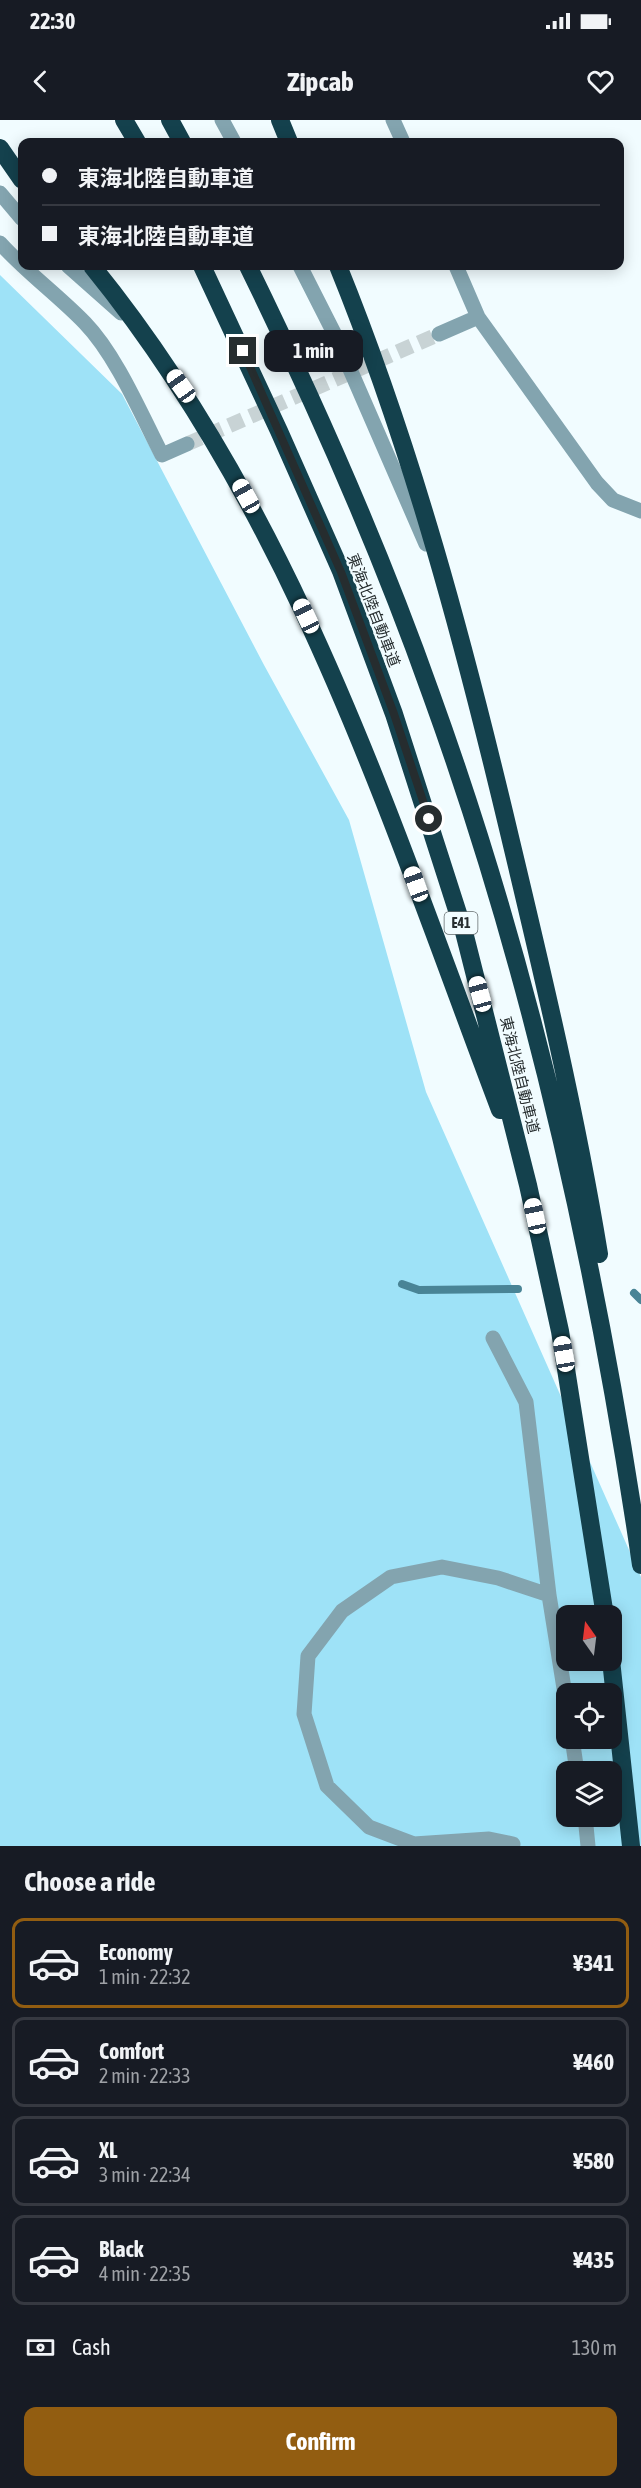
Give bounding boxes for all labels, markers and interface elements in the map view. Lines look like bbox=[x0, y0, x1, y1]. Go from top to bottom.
text: 22:30 bbox=[30, 8, 75, 34]
icon: back bbox=[24, 65, 57, 98]
icon: heart bbox=[584, 65, 617, 98]
text: Zipcab bbox=[287, 66, 354, 97]
text: 東海北陸自動車道 bbox=[78, 165, 254, 191]
text: 東海北陸自動車道 bbox=[78, 223, 254, 249]
callout: 1 min bbox=[264, 330, 363, 372]
route end bbox=[229, 337, 256, 364]
text: 1 min bbox=[293, 339, 334, 362]
car bbox=[163, 366, 199, 406]
car bbox=[229, 476, 263, 516]
street label: 東海北陸自動車道 bbox=[345, 551, 403, 669]
car bbox=[290, 596, 322, 636]
route start bbox=[415, 805, 442, 832]
car bbox=[401, 864, 431, 904]
road number: E41 bbox=[444, 912, 478, 934]
car bbox=[467, 974, 493, 1014]
street label: 東海北陸自動車道 bbox=[497, 1015, 543, 1135]
car bbox=[522, 1197, 548, 1235]
car bbox=[552, 1335, 576, 1373]
north arrow bbox=[556, 1605, 622, 1671]
map controls bbox=[556, 1605, 622, 1827]
button: locate bbox=[556, 1683, 622, 1749]
button: layers bbox=[556, 1761, 622, 1827]
text: Choose a ride bbox=[24, 1866, 156, 1897]
icon: car bbox=[27, 1936, 81, 1990]
text: Economy bbox=[99, 1939, 173, 1965]
text: ¥341 bbox=[573, 1950, 614, 1976]
text: 1 min · 22:32 bbox=[99, 1965, 191, 1988]
icon: car bbox=[27, 2035, 81, 2089]
text: Comfort bbox=[99, 2038, 164, 2064]
text: ¥460 bbox=[573, 2049, 614, 2075]
text: 2 min · 22:33 bbox=[99, 2064, 191, 2087]
icon: car bbox=[27, 2134, 81, 2188]
text: XL bbox=[99, 2137, 117, 2163]
text: ¥580 bbox=[573, 2148, 614, 2174]
text: 3 min · 22:34 bbox=[99, 2163, 191, 2186]
icon: car bbox=[27, 2233, 81, 2287]
text: Black bbox=[99, 2236, 143, 2262]
text: ¥435 bbox=[573, 2247, 614, 2273]
text: 4 min · 22:35 bbox=[99, 2262, 191, 2285]
icon: cash bbox=[24, 2331, 57, 2364]
text: Cash bbox=[72, 2334, 111, 2360]
text: 130 m bbox=[572, 2336, 617, 2359]
button: Confirm bbox=[24, 2407, 617, 2476]

